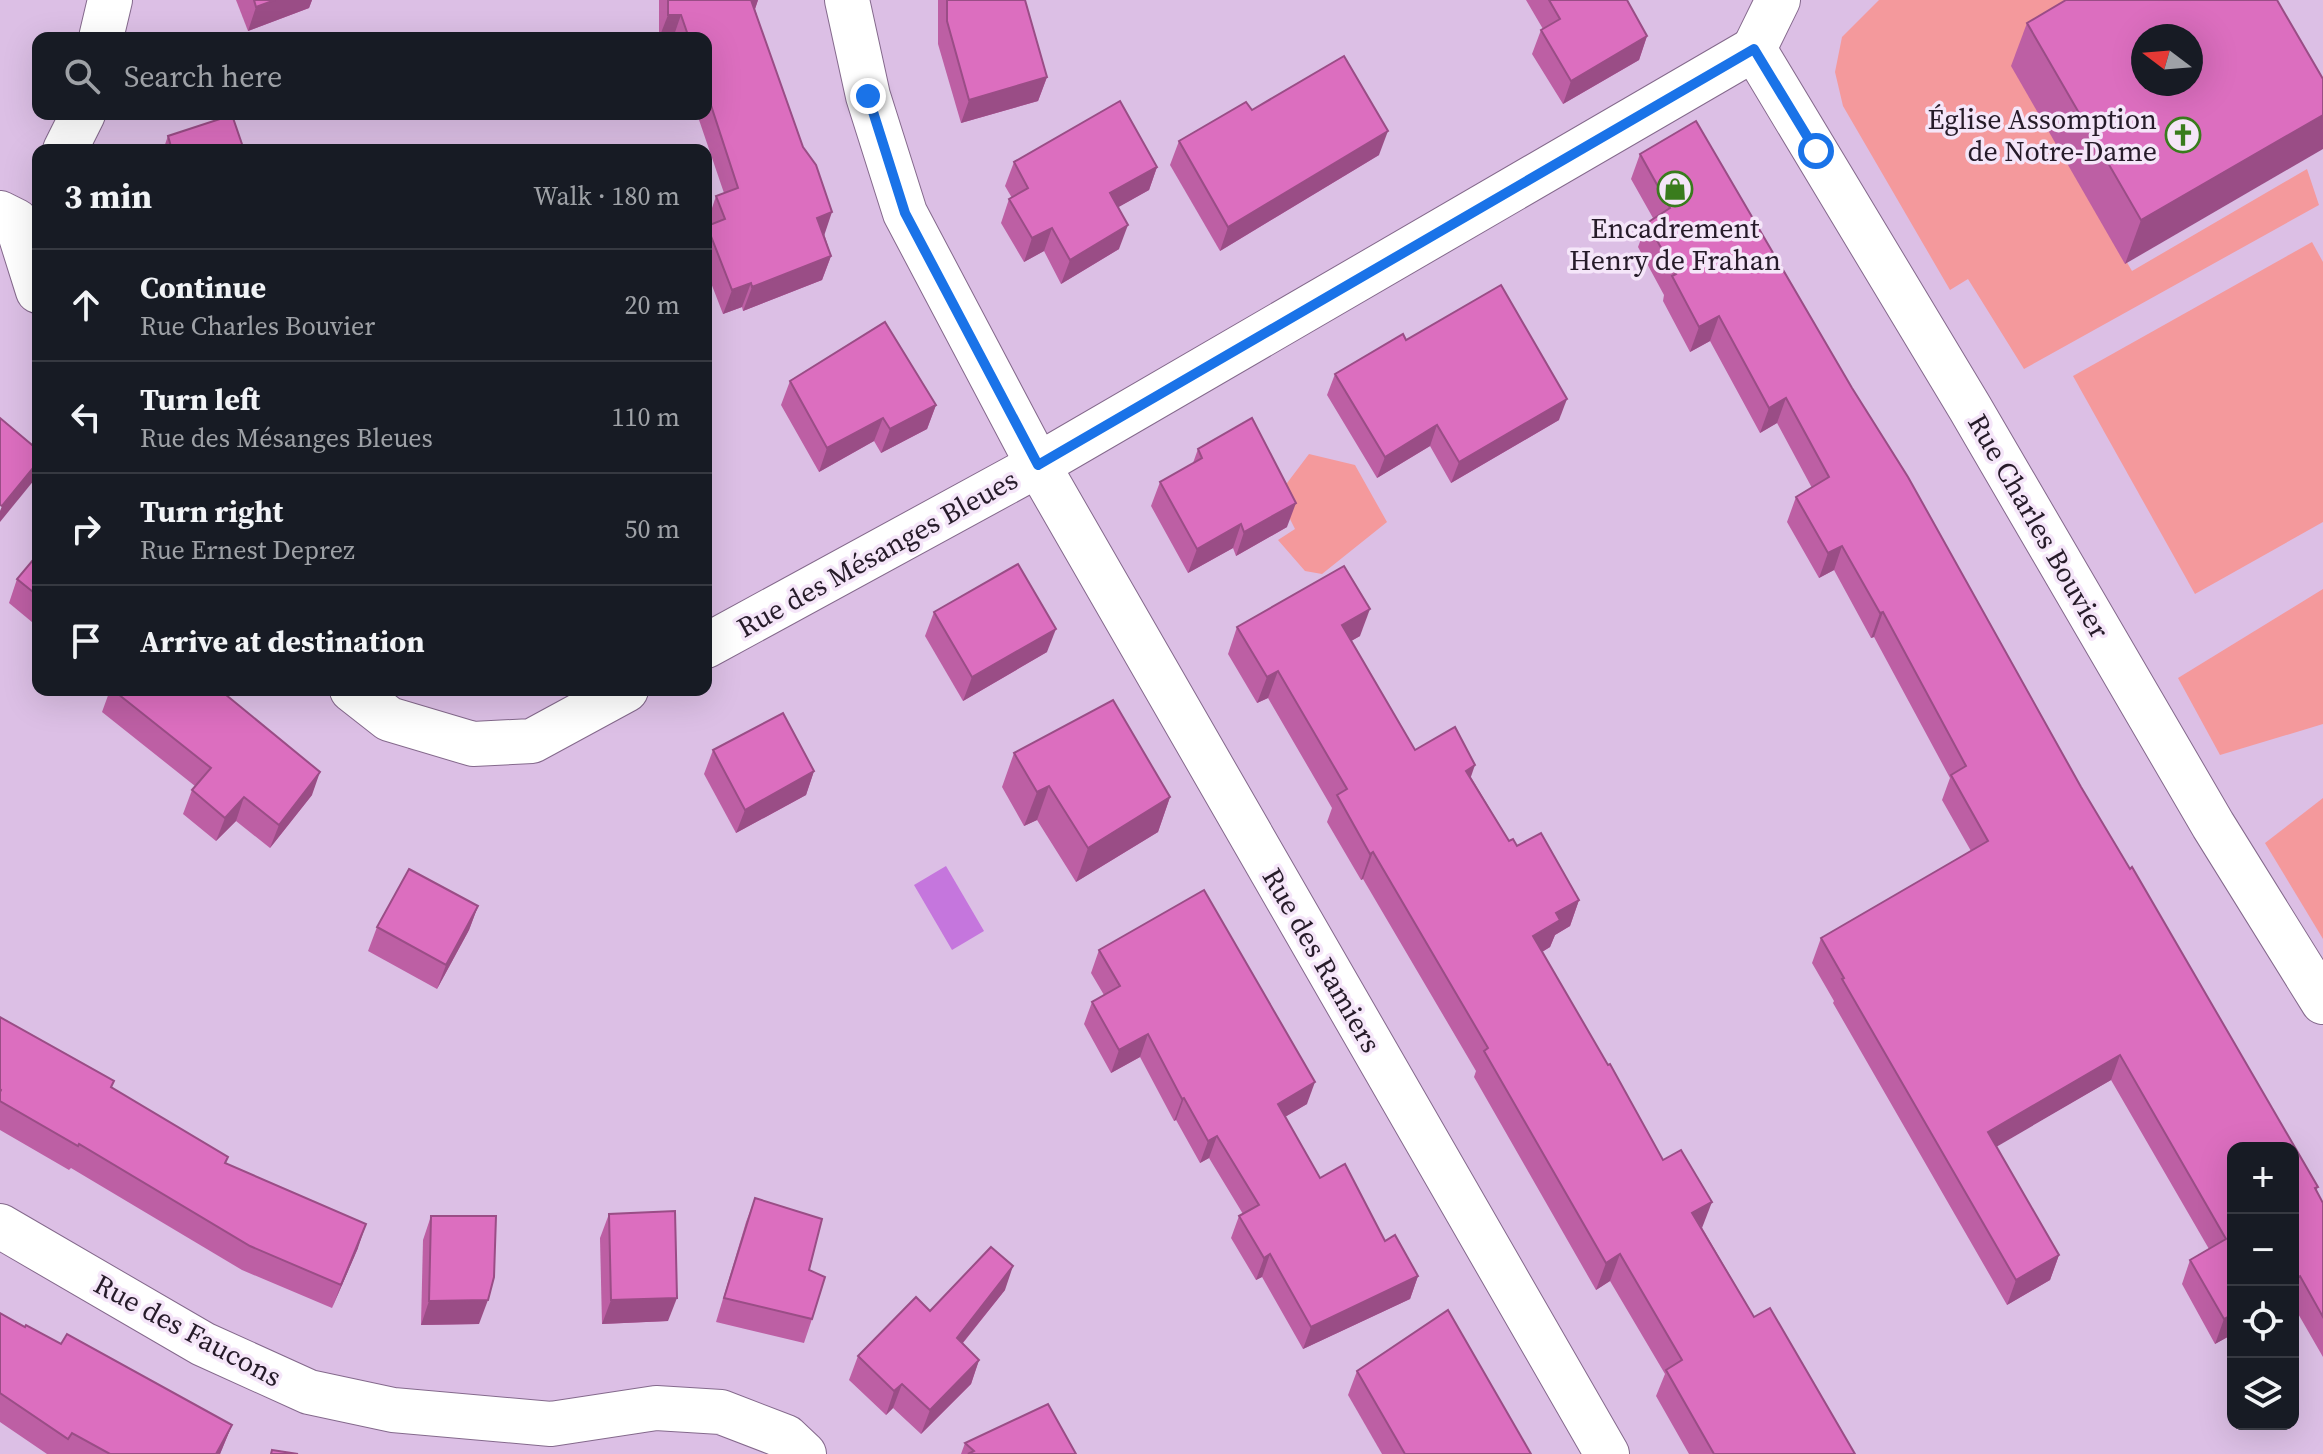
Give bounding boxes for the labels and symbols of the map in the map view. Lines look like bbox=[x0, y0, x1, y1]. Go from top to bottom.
north arrow bbox=[2131, 24, 2203, 96]
route end bbox=[850, 78, 886, 114]
place label: Église Assomption de Notre-Dame bbox=[1928, 100, 2157, 170]
church icon: Église Assomption de Notre-Dame bbox=[2164, 116, 2202, 154]
route start bbox=[1798, 133, 1834, 169]
shop icon: Encadrement Henry de Frahan bbox=[1656, 170, 1694, 208]
place label: Encadrement Henry de Frahan bbox=[1569, 209, 1781, 279]
street label: Rue Charles Bouvier bbox=[1959, 407, 2119, 645]
street label: Rue des Mésanges Bleues bbox=[730, 460, 1024, 646]
street label: Rue des Ramiers bbox=[1254, 861, 1390, 1059]
street label: Rue des Faucons bbox=[88, 1265, 288, 1395]

